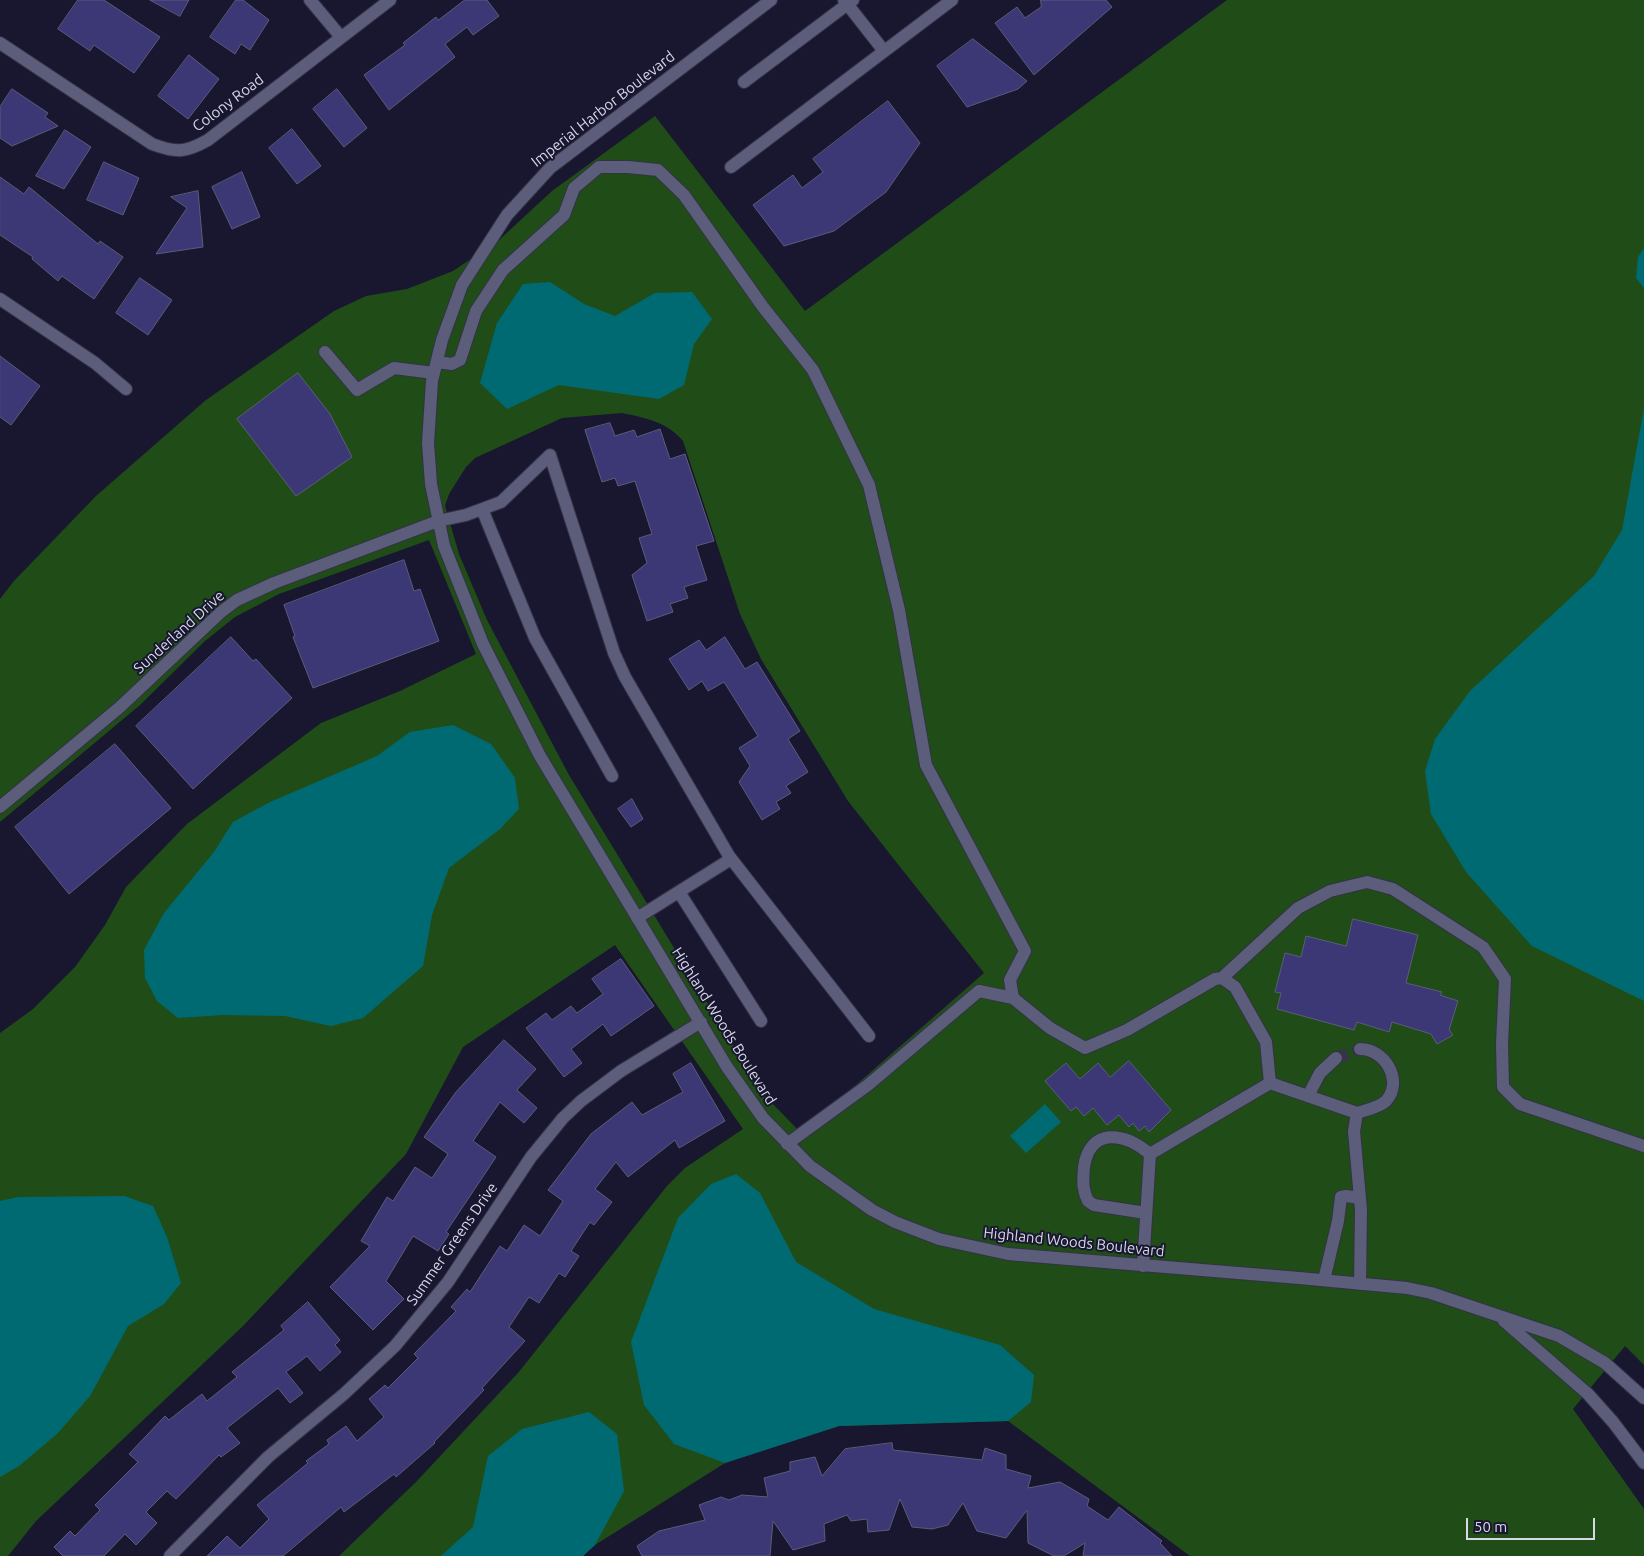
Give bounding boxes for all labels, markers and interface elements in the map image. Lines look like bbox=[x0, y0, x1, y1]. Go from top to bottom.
street label: Imperial Harbor Boulevard bbox=[528, 47, 678, 171]
street label: Colony Road bbox=[189, 70, 267, 136]
street label: Sunderland Drive bbox=[130, 587, 228, 677]
street label: Highland Woods Boulevard bbox=[668, 944, 780, 1108]
street label: Summer Greens Drive bbox=[403, 1179, 501, 1309]
street label: Highland Woods Boulevard bbox=[982, 1224, 1166, 1260]
scale bar bbox=[1469, 1508, 1598, 1540]
text: 50 m bbox=[1474, 1518, 1507, 1535]

